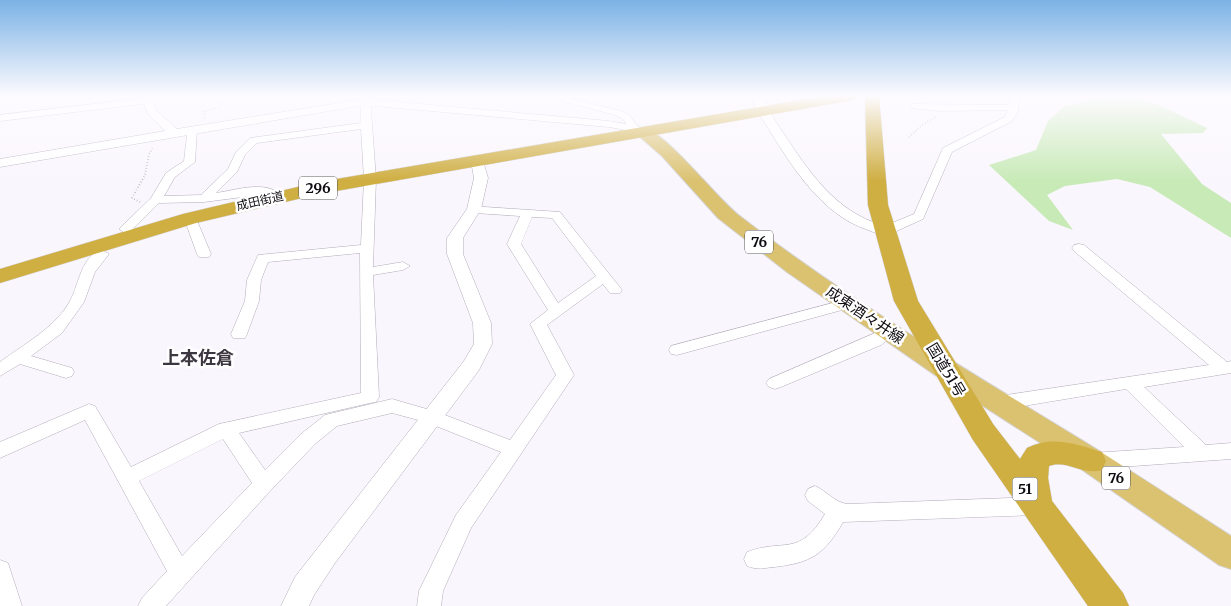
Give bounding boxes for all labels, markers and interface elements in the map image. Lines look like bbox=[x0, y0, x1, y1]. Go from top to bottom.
road number: 296 bbox=[299, 177, 337, 200]
street label: 成田街道 bbox=[235, 188, 285, 213]
road number: 76 bbox=[745, 230, 773, 253]
street label: 成東酒々井線 bbox=[823, 282, 908, 348]
street label: 国道51号 bbox=[923, 339, 970, 400]
district label: 上本佐倉 bbox=[162, 346, 234, 369]
road number: 76 bbox=[1102, 466, 1130, 489]
road number: 51 bbox=[1012, 478, 1038, 500]

